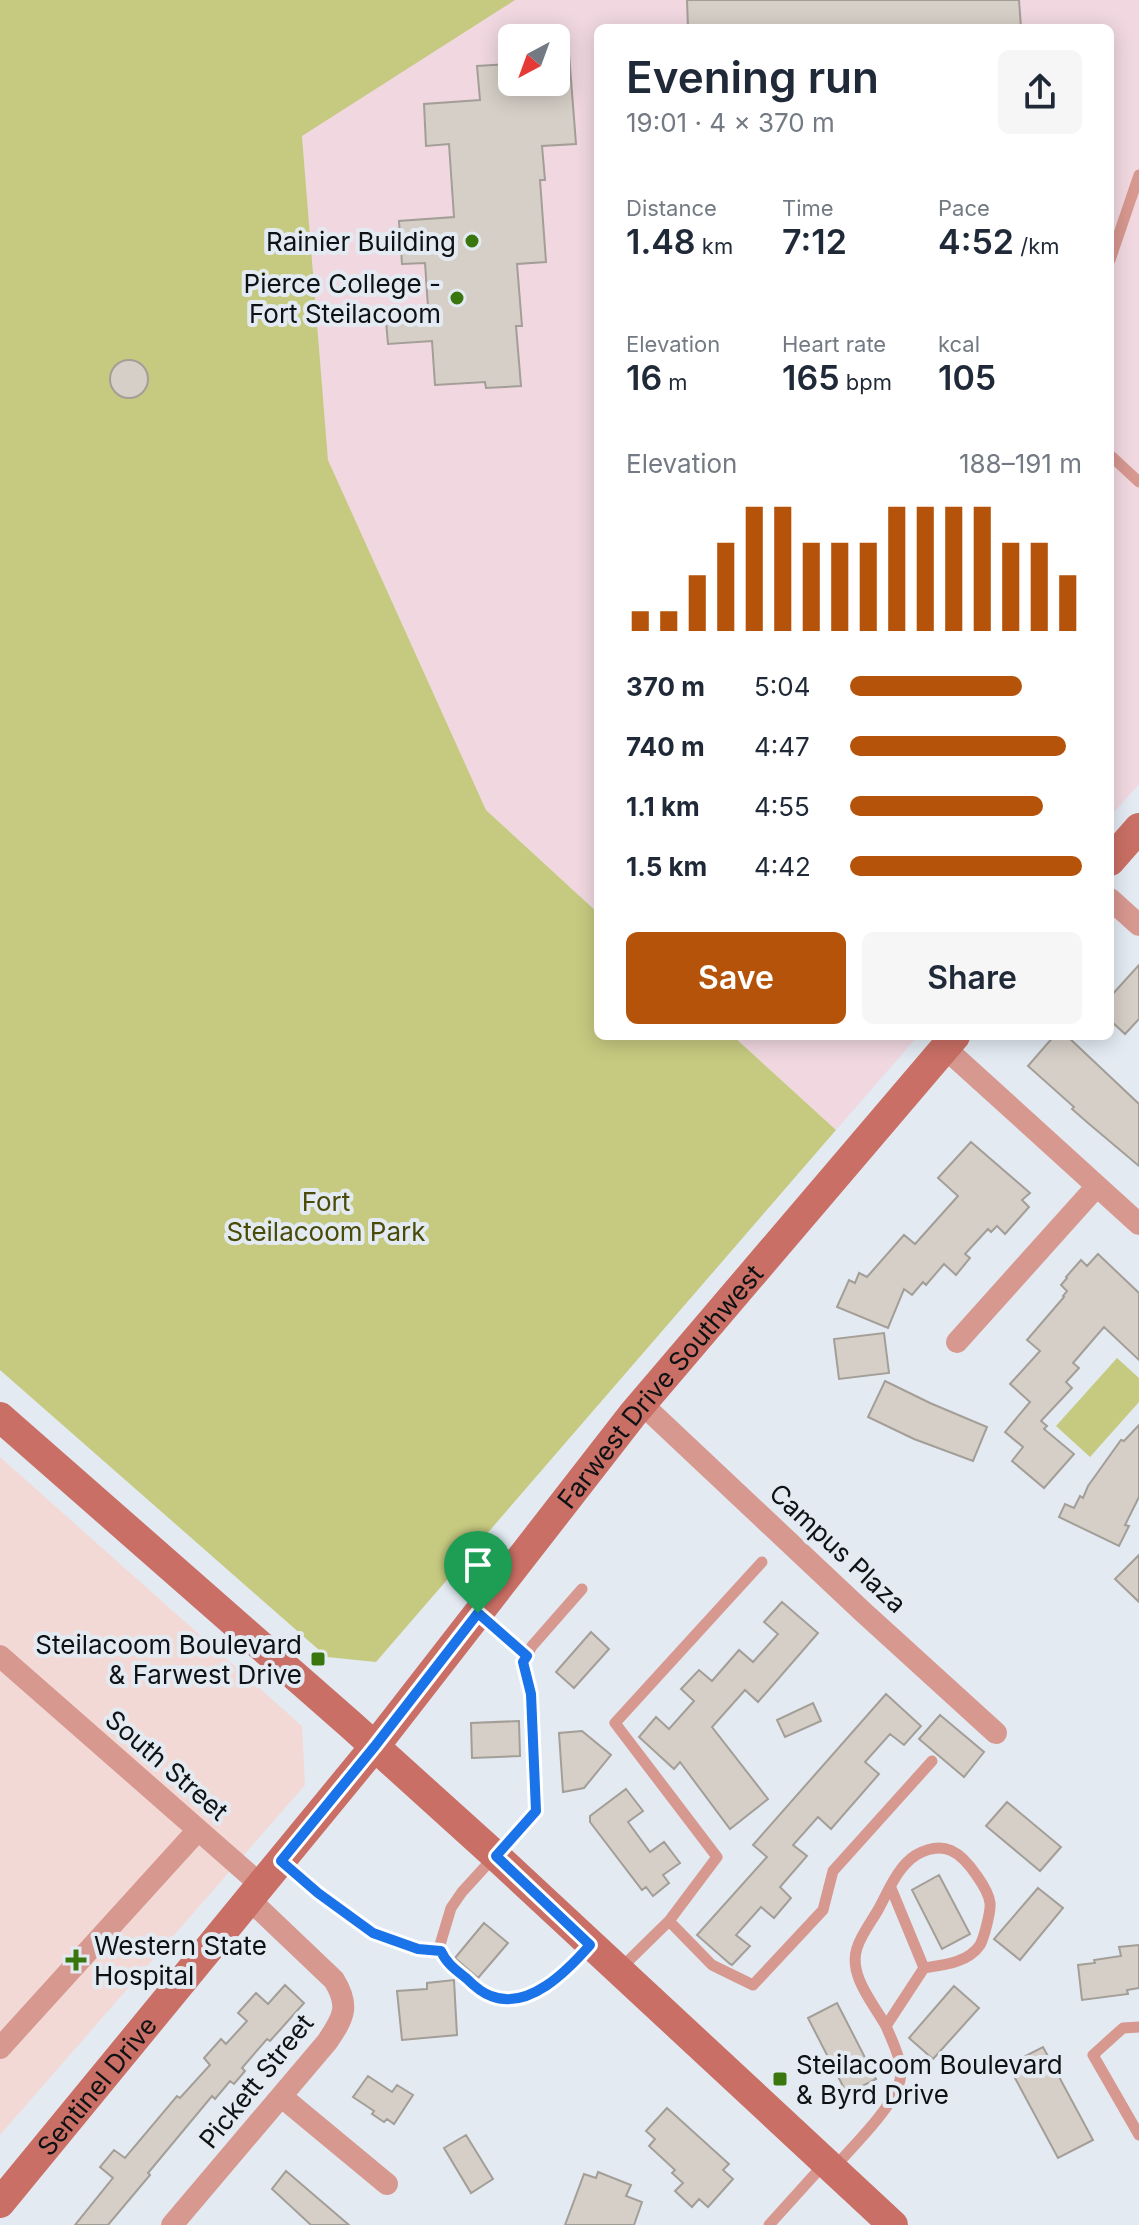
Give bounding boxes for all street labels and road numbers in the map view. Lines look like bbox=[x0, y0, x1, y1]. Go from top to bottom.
street label: Farwest Drive Southwest bbox=[550, 1258, 769, 1514]
street label: Campus Plaza bbox=[763, 1477, 913, 1619]
street label: South Street bbox=[99, 1703, 235, 1827]
street label: Pickett Street bbox=[192, 2008, 320, 2154]
street label: Sentinel Drive bbox=[30, 2010, 163, 2161]

